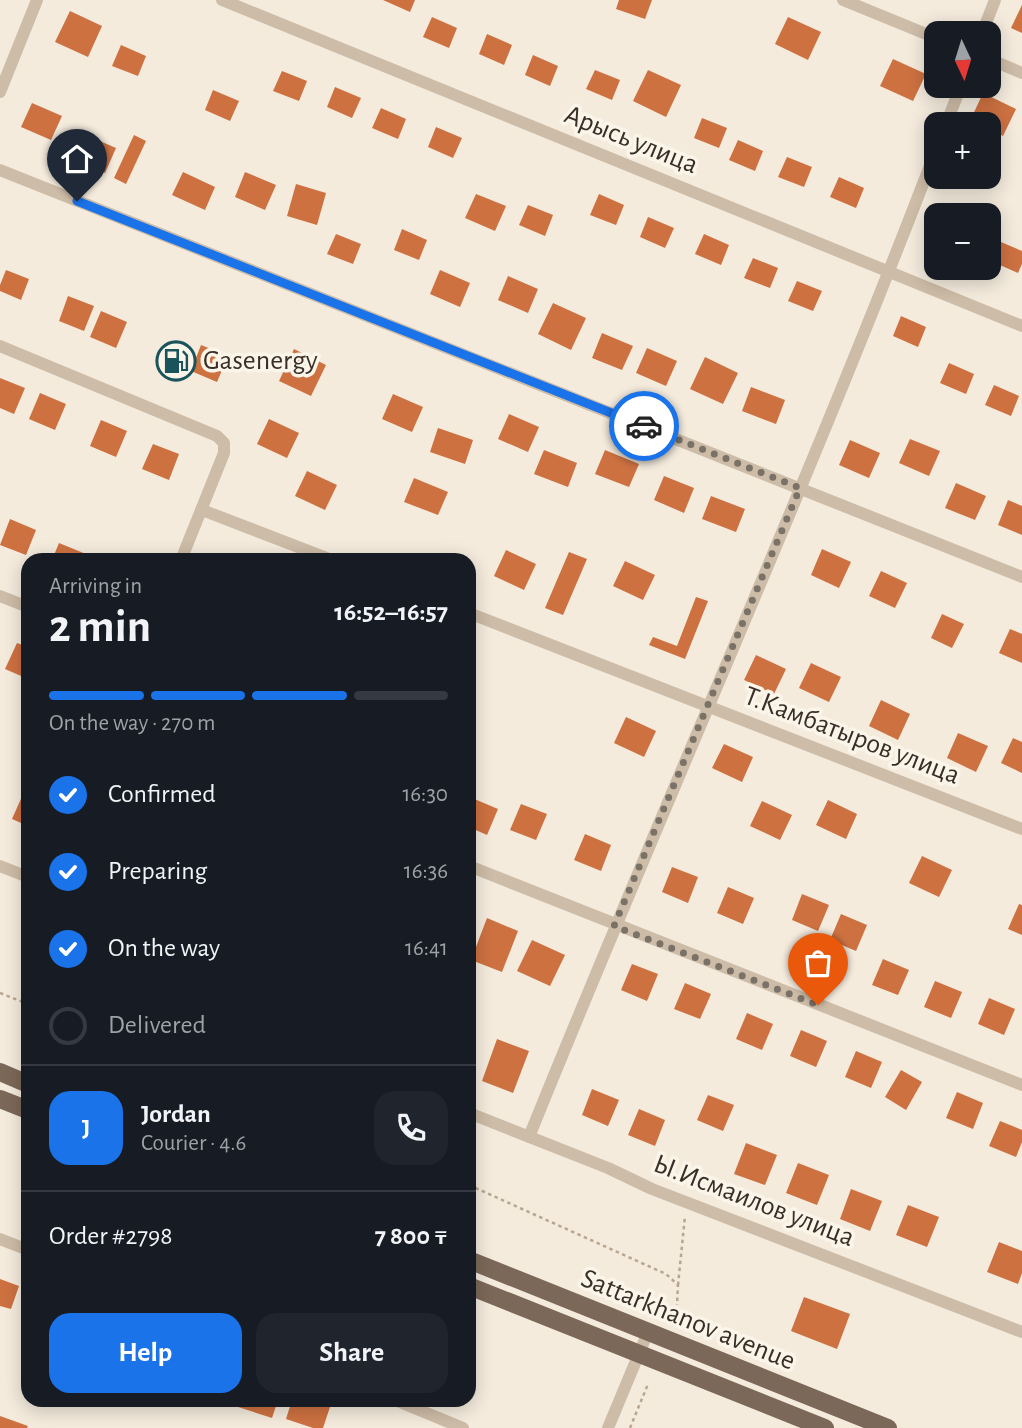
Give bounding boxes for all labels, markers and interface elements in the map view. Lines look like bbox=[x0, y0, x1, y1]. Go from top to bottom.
north arrow bbox=[924, 21, 1001, 98]
map controls bbox=[924, 21, 1001, 280]
street label: Арысь улица bbox=[560, 101, 702, 180]
button: + bbox=[924, 112, 1001, 189]
pin bbox=[47, 129, 107, 201]
icon: home bbox=[58, 140, 96, 178]
button: − bbox=[924, 203, 1001, 280]
fuel station icon: Gasenergy bbox=[155, 340, 197, 382]
place label: Gasenergy bbox=[203, 347, 318, 375]
courier bbox=[609, 391, 679, 461]
icon: car bbox=[625, 407, 663, 445]
text: Arriving in bbox=[49, 575, 142, 598]
text: 16:52–16:57 bbox=[334, 599, 448, 625]
text: 2 min bbox=[49, 604, 151, 650]
street label: Т.Камбатыров улица bbox=[740, 682, 964, 790]
text: On the way · 270 m bbox=[49, 712, 216, 735]
icon: check bbox=[49, 776, 87, 814]
text: Confirmed bbox=[108, 781, 216, 807]
text: 16:30 bbox=[402, 783, 448, 806]
icon: check bbox=[49, 853, 87, 891]
text: Preparing bbox=[108, 858, 207, 884]
text: 16:36 bbox=[404, 860, 448, 883]
icon: check bbox=[49, 930, 87, 968]
pin bbox=[788, 933, 848, 1005]
text: On the way bbox=[108, 935, 220, 961]
text: 16:41 bbox=[405, 937, 448, 960]
icon: bag bbox=[799, 944, 837, 982]
text: Delivered bbox=[108, 1012, 206, 1038]
button: phone bbox=[374, 1091, 448, 1165]
text: Jordan bbox=[141, 1101, 211, 1127]
text: J bbox=[82, 1115, 90, 1141]
text: Courier · 4.6 bbox=[141, 1132, 246, 1155]
street label: Ы.Исмаилов улица bbox=[650, 1150, 858, 1252]
text: Order #2798 bbox=[49, 1223, 173, 1249]
text: 7 800 ₸ bbox=[375, 1223, 448, 1249]
street label: Sattarkhanov avenue bbox=[577, 1264, 799, 1376]
button: Help bbox=[49, 1313, 242, 1393]
button: Share bbox=[256, 1313, 448, 1393]

